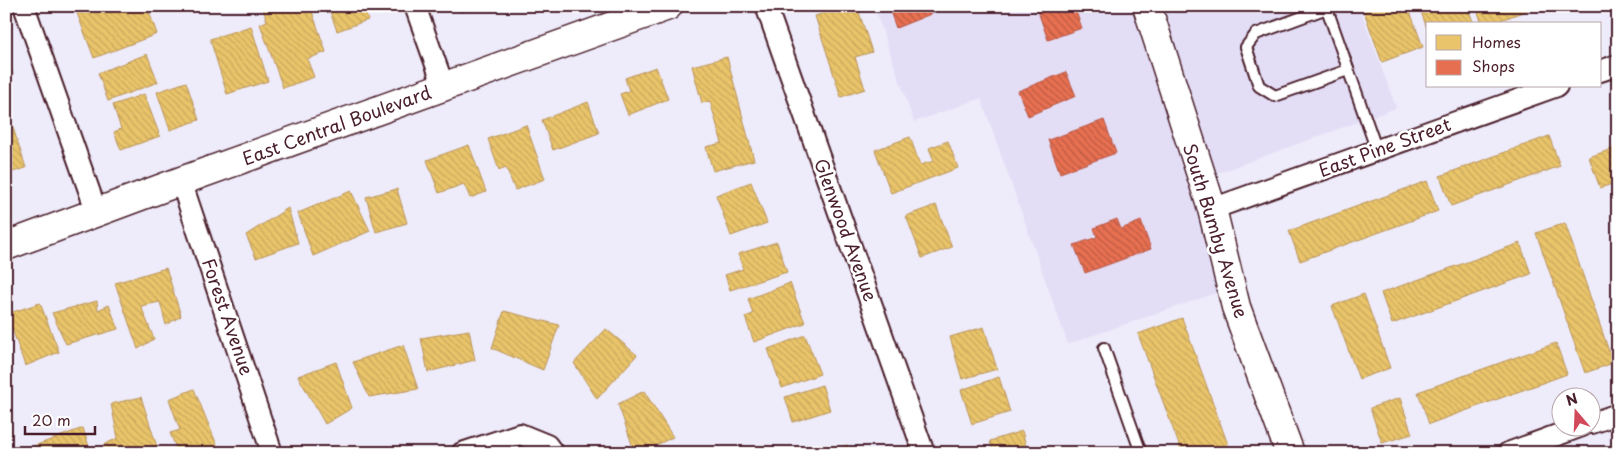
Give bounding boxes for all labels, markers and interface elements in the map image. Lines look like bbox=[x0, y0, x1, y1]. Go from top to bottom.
legend bbox=[1426, 22, 1602, 88]
text: Homes bbox=[1472, 30, 1521, 53]
text: Shops bbox=[1472, 54, 1515, 77]
street label: East Central Boulevard bbox=[238, 78, 435, 171]
street label: East Pine Street bbox=[1314, 110, 1455, 183]
street label: South Bumby Avenue bbox=[1177, 140, 1256, 321]
street label: Glenwood Avenue bbox=[808, 154, 885, 305]
street label: Forest Avenue bbox=[196, 255, 261, 379]
north arrow bbox=[1552, 386, 1602, 436]
text: N bbox=[1563, 388, 1580, 411]
scale bar bbox=[25, 404, 95, 436]
text: 20 m bbox=[32, 408, 71, 431]

